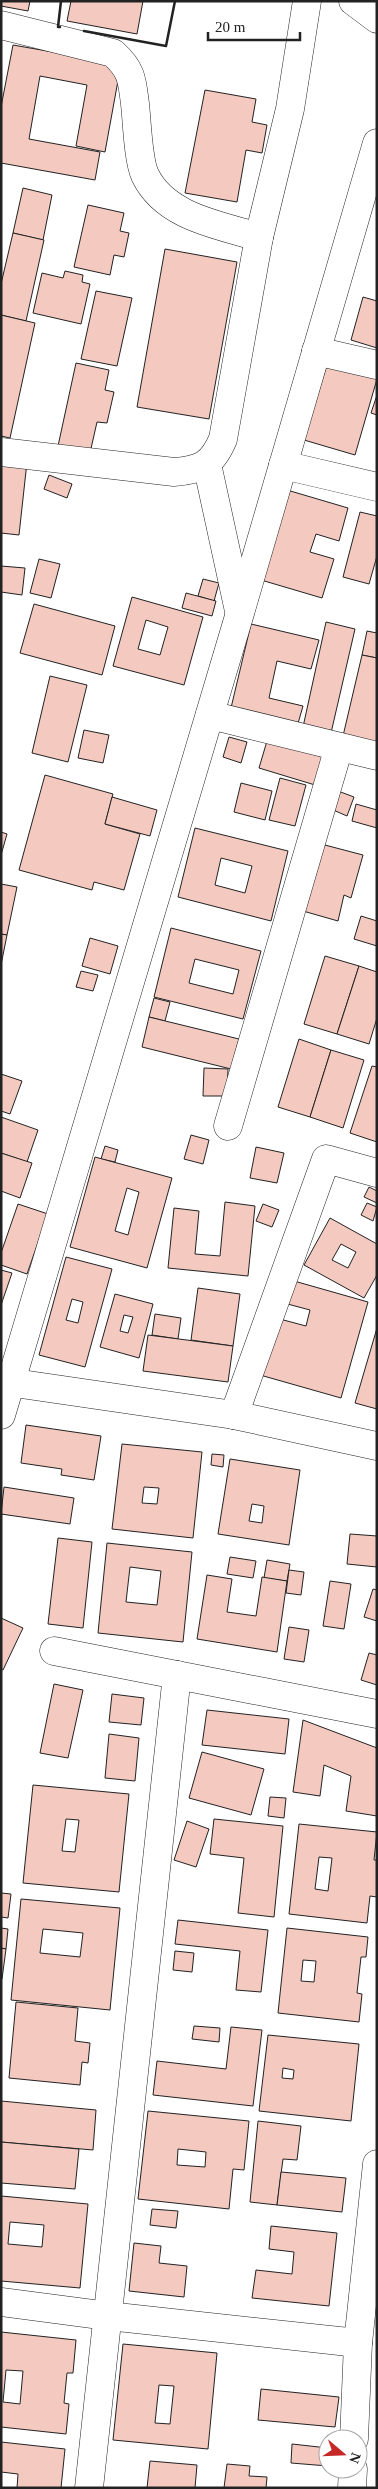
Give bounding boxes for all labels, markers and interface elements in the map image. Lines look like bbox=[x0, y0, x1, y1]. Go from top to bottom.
scale bar bbox=[208, 10, 300, 42]
text: 20 m bbox=[215, 19, 246, 35]
north arrow bbox=[318, 2429, 368, 2479]
text: N bbox=[346, 2451, 364, 2465]

